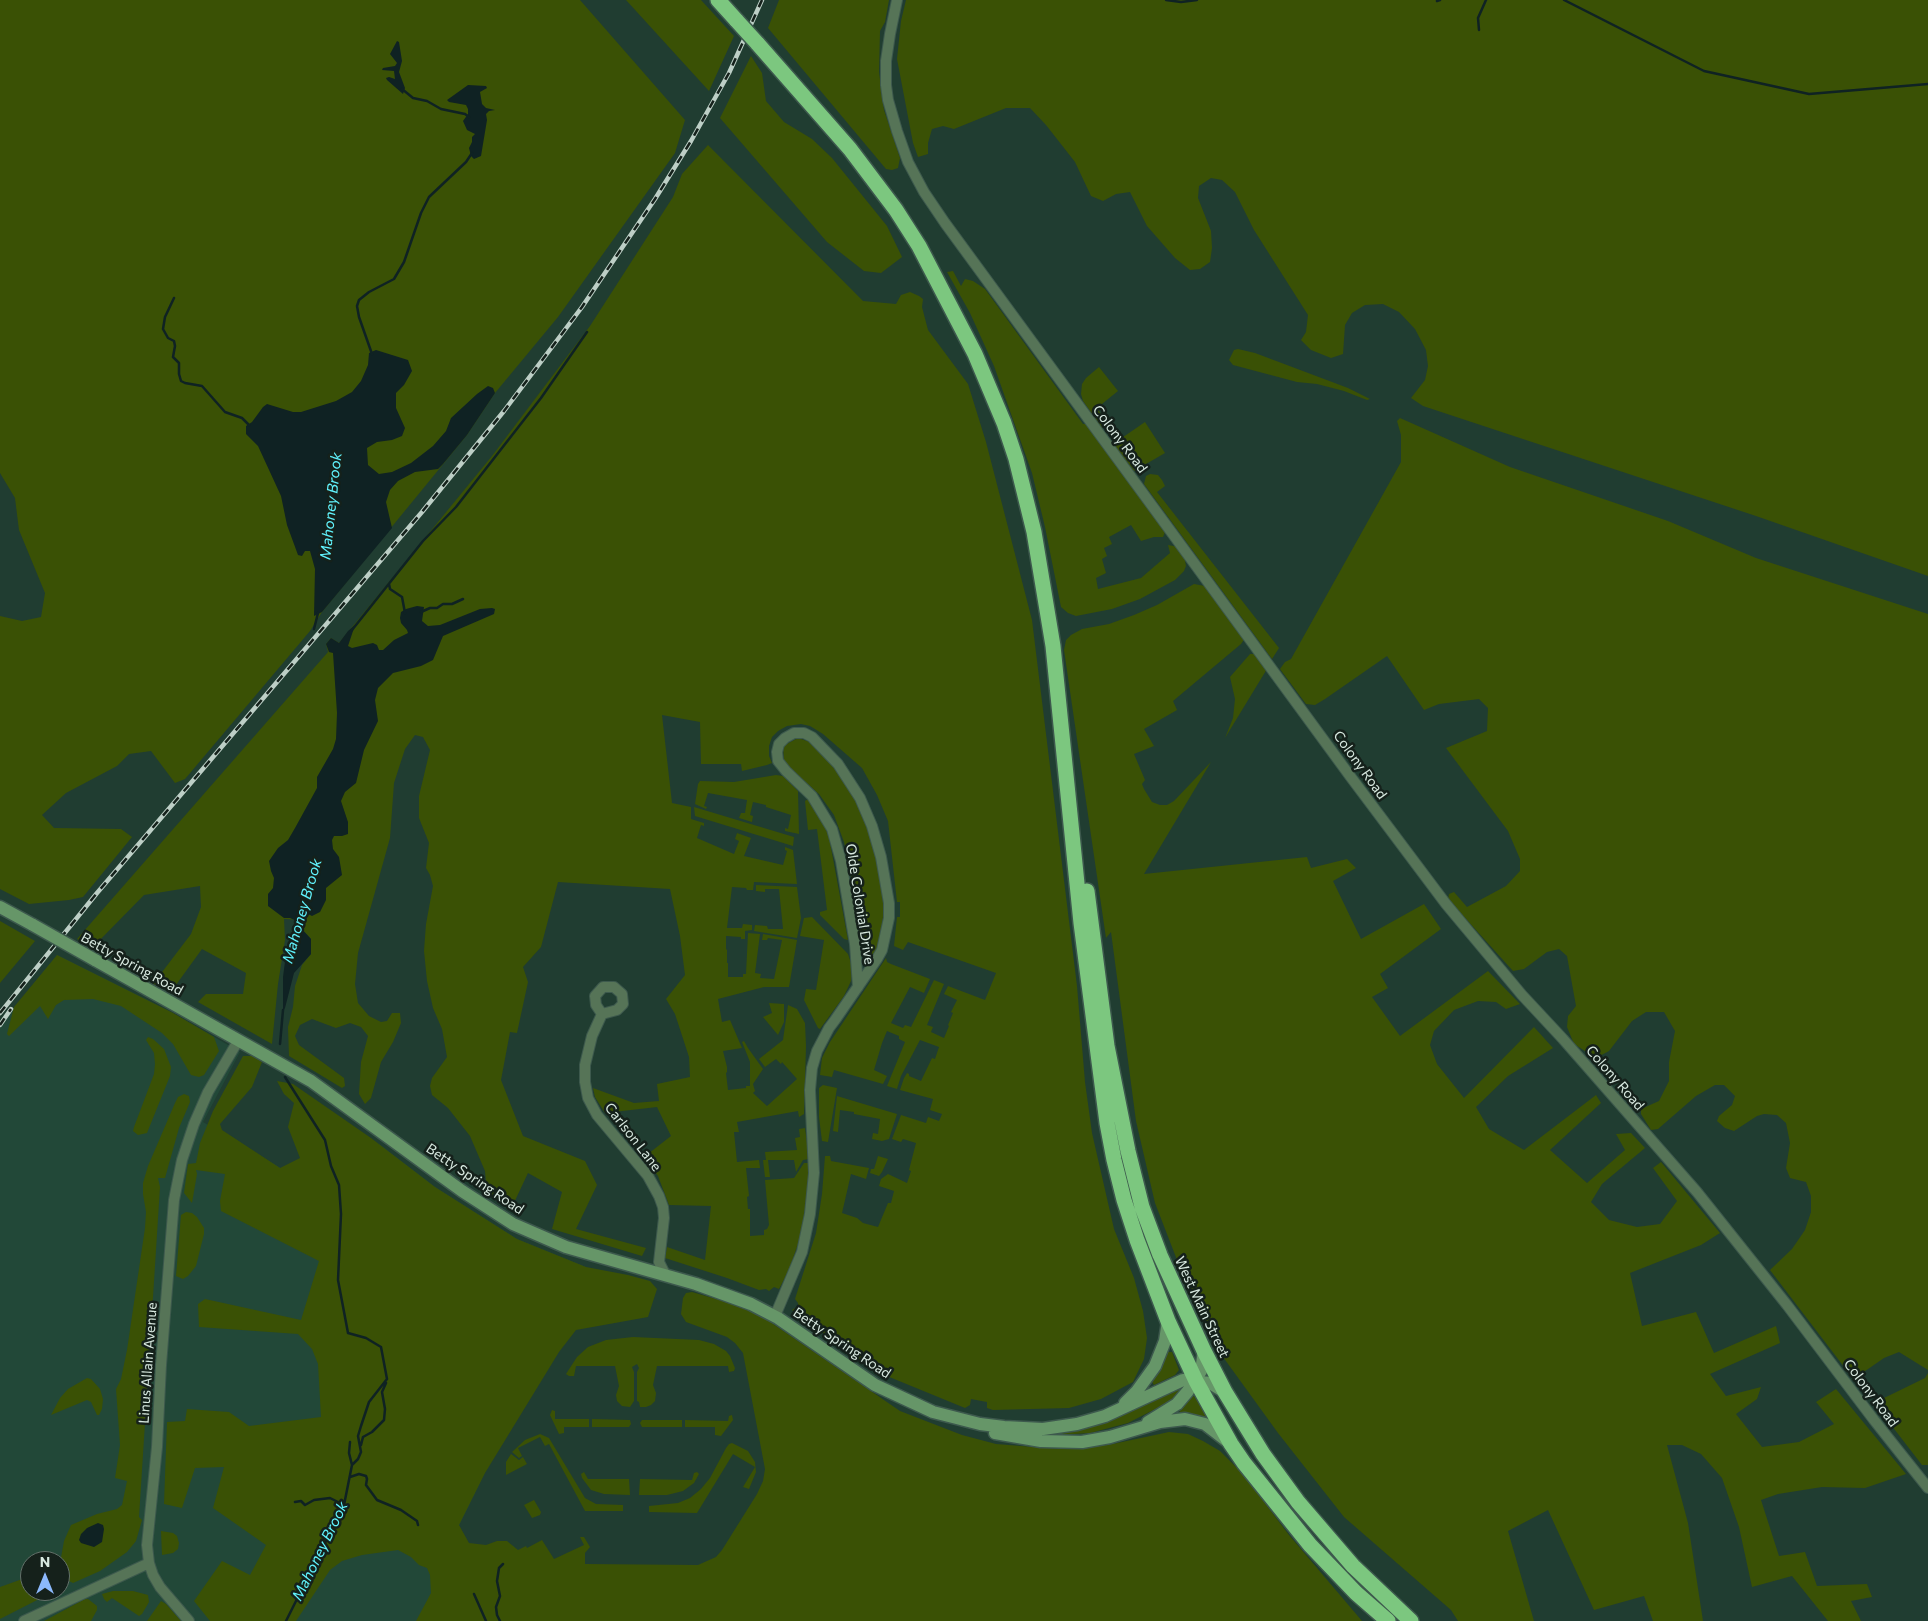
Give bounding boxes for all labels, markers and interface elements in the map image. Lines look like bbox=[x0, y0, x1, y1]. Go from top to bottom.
street label: Colony Road bbox=[1089, 402, 1151, 476]
water label: Mahoney Brook bbox=[316, 451, 346, 561]
street label: Colony Road bbox=[1330, 728, 1390, 802]
street label: Olde Colonial Drive bbox=[842, 842, 878, 966]
water label: Mahoney Brook bbox=[278, 857, 326, 965]
street label: Betty Spring Road bbox=[78, 929, 186, 999]
street label: Colony Road bbox=[1582, 1042, 1648, 1114]
street label: Carlson Lane bbox=[601, 1099, 665, 1175]
street label: Betty Spring Road bbox=[423, 1140, 527, 1218]
street label: West Main Street bbox=[1171, 1254, 1233, 1360]
street label: Linus Allain Avenue bbox=[135, 1302, 161, 1424]
street label: Betty Spring Road bbox=[790, 1304, 894, 1382]
street label: Colony Road bbox=[1840, 1356, 1902, 1430]
water label: Mahoney Brook bbox=[288, 1499, 352, 1603]
north arrow bbox=[20, 1551, 70, 1601]
text: N bbox=[40, 1553, 50, 1570]

